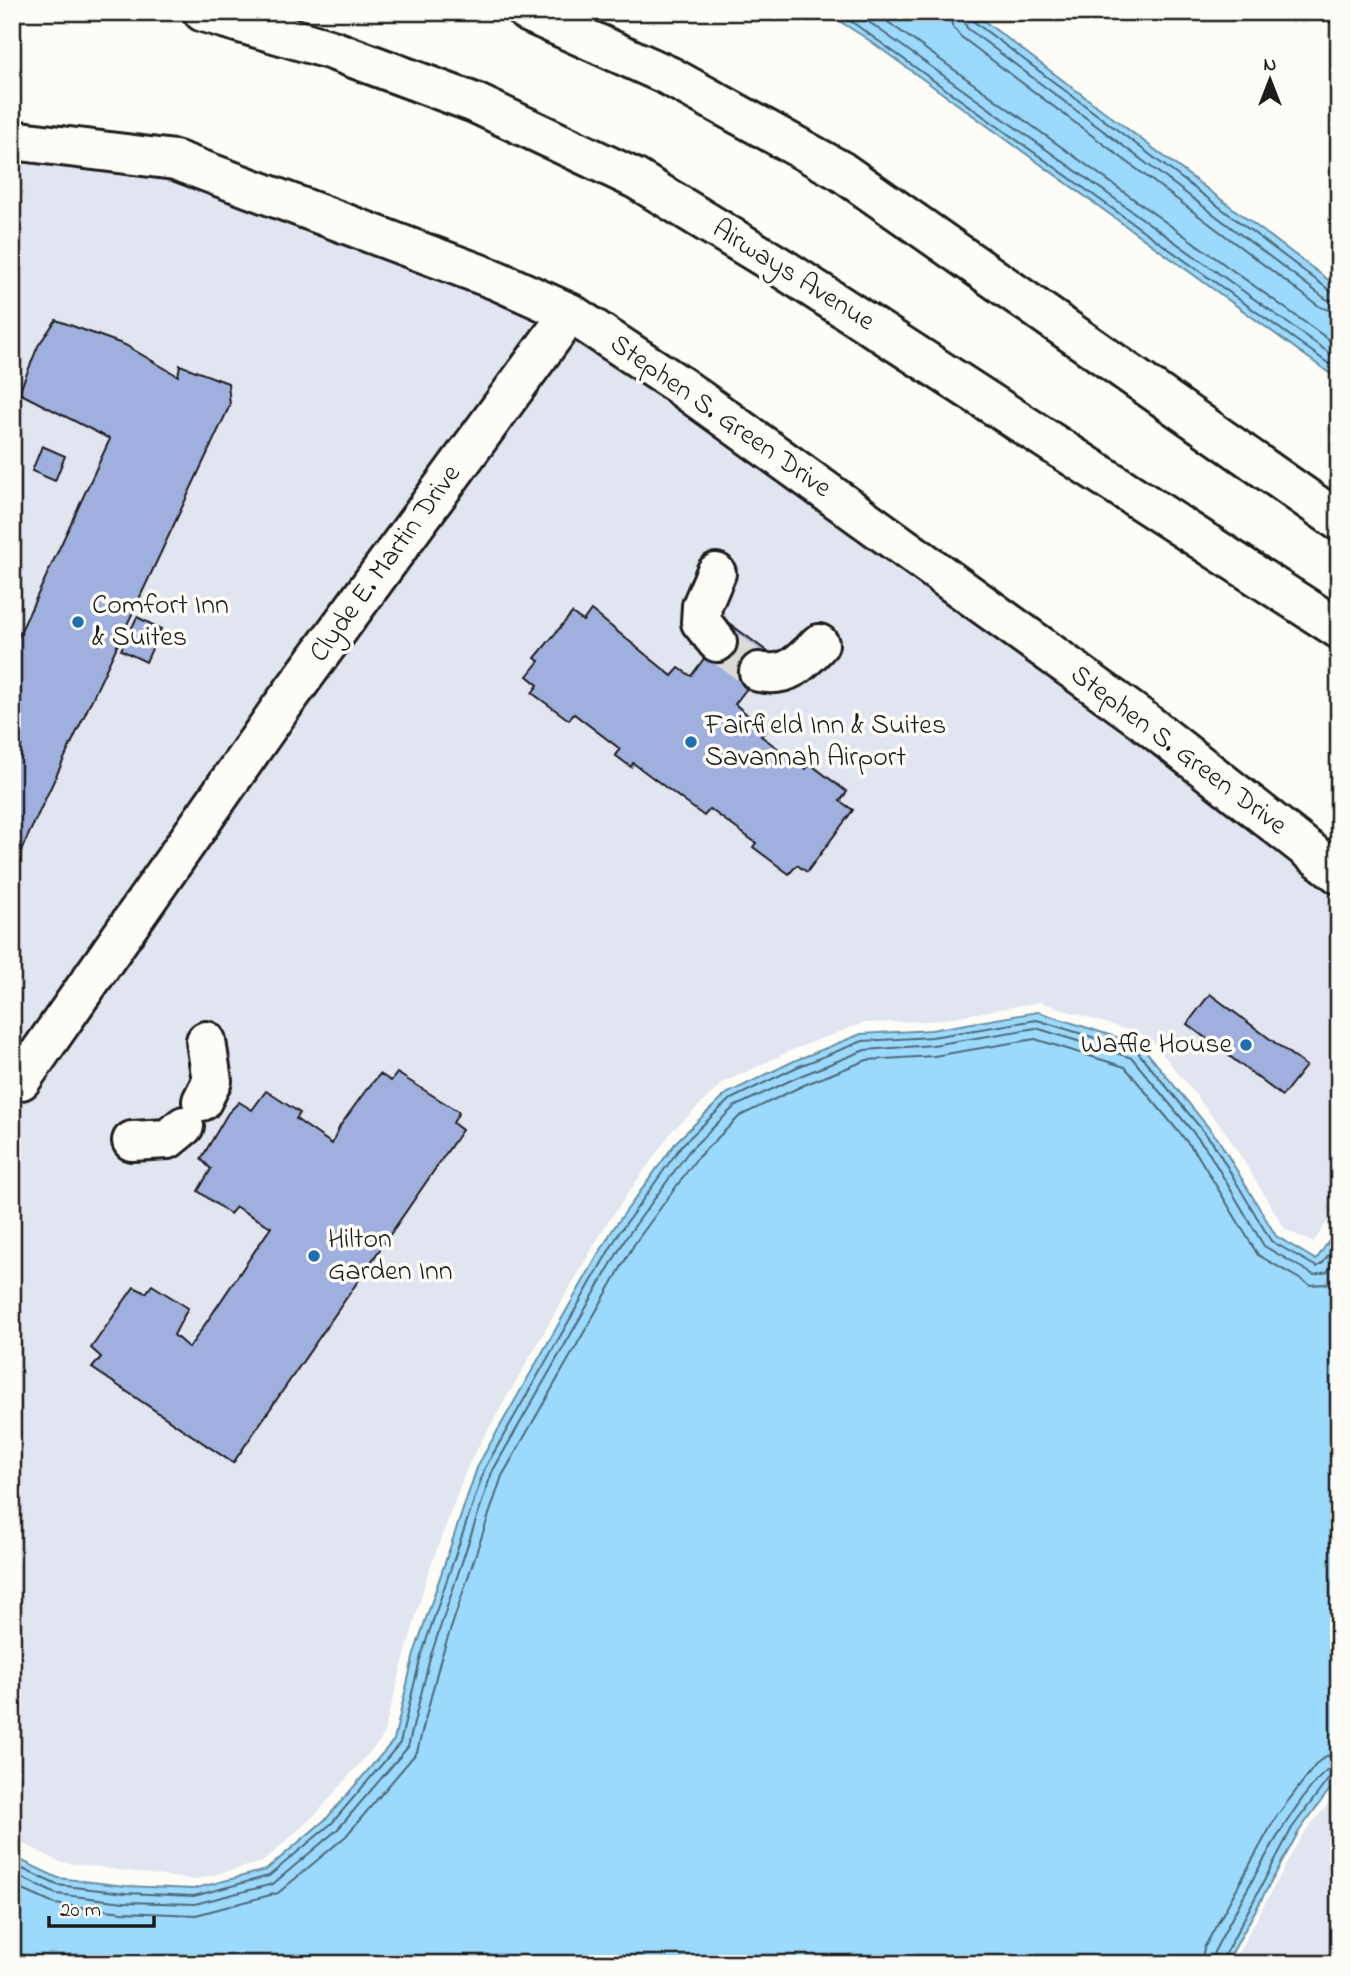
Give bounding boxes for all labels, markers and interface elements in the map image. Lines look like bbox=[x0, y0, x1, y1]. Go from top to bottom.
north arrow bbox=[1236, 46, 1306, 116]
text: N bbox=[1264, 52, 1277, 79]
street label: Airways Avenue bbox=[704, 210, 883, 343]
street label: Stephen S. Green Drive bbox=[601, 325, 840, 509]
street label: Clyde E. Martin Drive bbox=[300, 456, 472, 672]
place label: Comfort Inn & Suites bbox=[92, 586, 229, 659]
marker: Comfort Inn & Suites bbox=[70, 614, 86, 630]
street label: Stephen S. Green Drive bbox=[1061, 656, 1295, 847]
place label: Fairfield Inn & Suites Savannah Airport bbox=[704, 706, 946, 779]
marker: Fairfield Inn & Suites Savannah Airport bbox=[683, 734, 699, 750]
place label: Waffle House bbox=[1081, 1025, 1232, 1066]
marker: Waffle House bbox=[1238, 1037, 1254, 1053]
place label: Hilton Garden Inn bbox=[328, 1220, 453, 1293]
marker: Hilton Garden Inn bbox=[306, 1248, 322, 1264]
scale bar bbox=[49, 1885, 154, 1929]
text: 20 m bbox=[60, 1896, 101, 1926]

